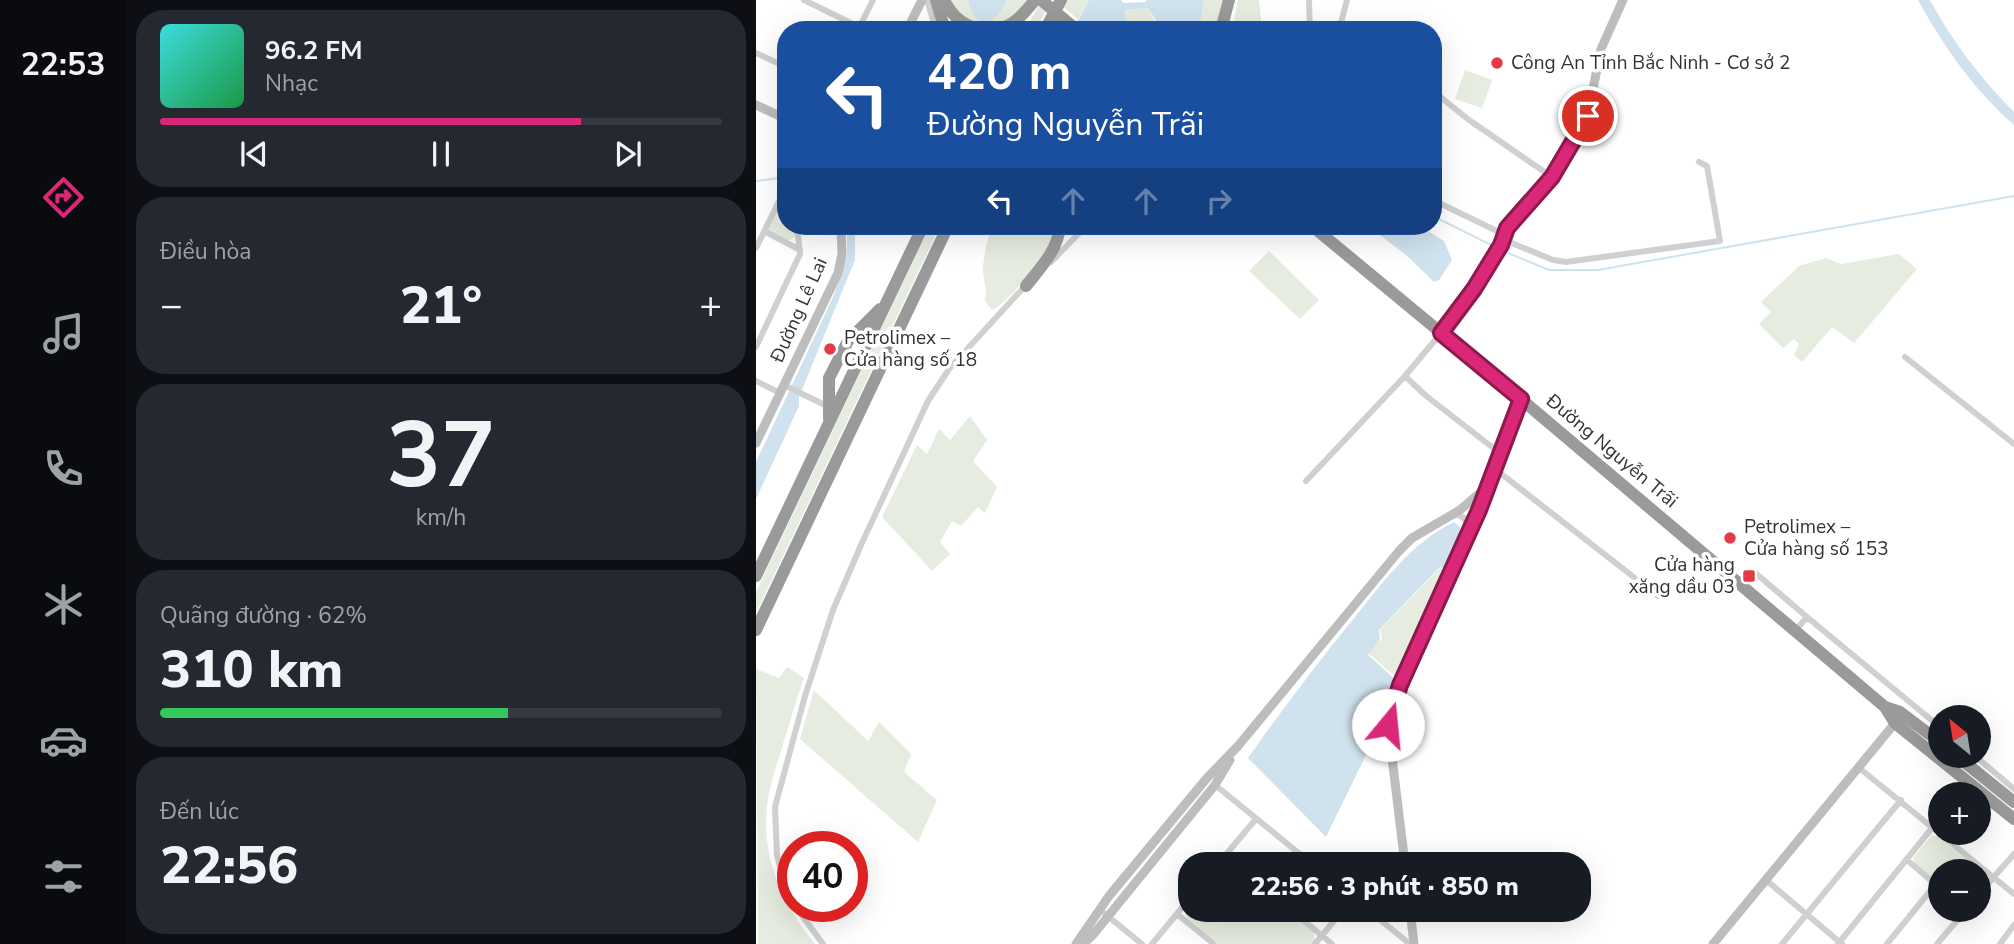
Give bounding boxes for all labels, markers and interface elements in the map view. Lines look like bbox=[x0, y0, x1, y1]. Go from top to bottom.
text: 96.2 FM bbox=[265, 33, 362, 68]
text: 420 m bbox=[927, 39, 1071, 106]
text: 22:53 bbox=[21, 43, 105, 86]
icon: left bbox=[812, 49, 903, 140]
place label: Công An Tỉnh Bắc Ninh - Cơ sở 2 bbox=[1511, 50, 1790, 76]
marker: Công An Tỉnh Bắc Ninh - Cơ sở 2 bbox=[1489, 55, 1505, 71]
text: Nhạc bbox=[265, 68, 318, 99]
pin bbox=[1558, 86, 1618, 146]
icon: arrive bbox=[1569, 97, 1607, 135]
text: Đường Nguyễn Trãi bbox=[927, 103, 1204, 146]
icon: previous bbox=[235, 135, 273, 173]
icon: pause bbox=[422, 135, 460, 173]
icon: next bbox=[609, 135, 647, 173]
icon: directions bbox=[39, 173, 88, 222]
icon: left bbox=[981, 182, 1019, 220]
icon: ahead bbox=[1054, 182, 1092, 220]
icon: ahead bbox=[1127, 182, 1165, 220]
icon: right bbox=[1200, 182, 1238, 220]
text: Điều hòa bbox=[160, 236, 252, 267]
street label: Đường Lê Lai bbox=[764, 253, 834, 367]
text: 21° bbox=[400, 270, 482, 341]
text: − bbox=[160, 280, 183, 331]
text: + bbox=[699, 280, 722, 331]
icon: music bbox=[39, 309, 88, 358]
place label: Petrolimex – Cửa hàng số 18 bbox=[844, 325, 977, 373]
marker: Petrolimex – Cửa hàng số 18 bbox=[822, 341, 838, 357]
street label: Đường Nguyễn Trãi bbox=[1540, 388, 1683, 514]
text: 37 bbox=[386, 394, 496, 518]
icon: phone bbox=[39, 444, 88, 493]
text: km/h bbox=[416, 502, 466, 533]
place label: Petrolimex – Cửa hàng số 153 bbox=[1744, 514, 1889, 562]
marker: Petrolimex – Cửa hàng số 153 bbox=[1722, 530, 1738, 546]
place label: Cửa hàng xăng dầu 03 bbox=[1629, 552, 1735, 600]
marker: Cửa hàng xăng dầu 03 bbox=[1741, 568, 1757, 584]
icon: climate bbox=[39, 580, 88, 629]
text: Quãng đường · 62% bbox=[160, 600, 367, 631]
text: 310 km bbox=[160, 634, 343, 705]
position arrow bbox=[1351, 688, 1425, 762]
north arrow bbox=[1928, 705, 1992, 768]
map controls bbox=[1928, 705, 1991, 922]
icon: car bbox=[39, 716, 88, 765]
button: + bbox=[1928, 782, 1991, 845]
text: Đến lúc bbox=[160, 796, 239, 827]
text: 22:56 bbox=[160, 830, 298, 901]
speed limit sign: 40 bbox=[777, 831, 868, 922]
icon: filters bbox=[39, 852, 88, 901]
button: − bbox=[1928, 859, 1991, 922]
text: 22:56 · 3 phút · 850 m bbox=[1250, 869, 1519, 904]

